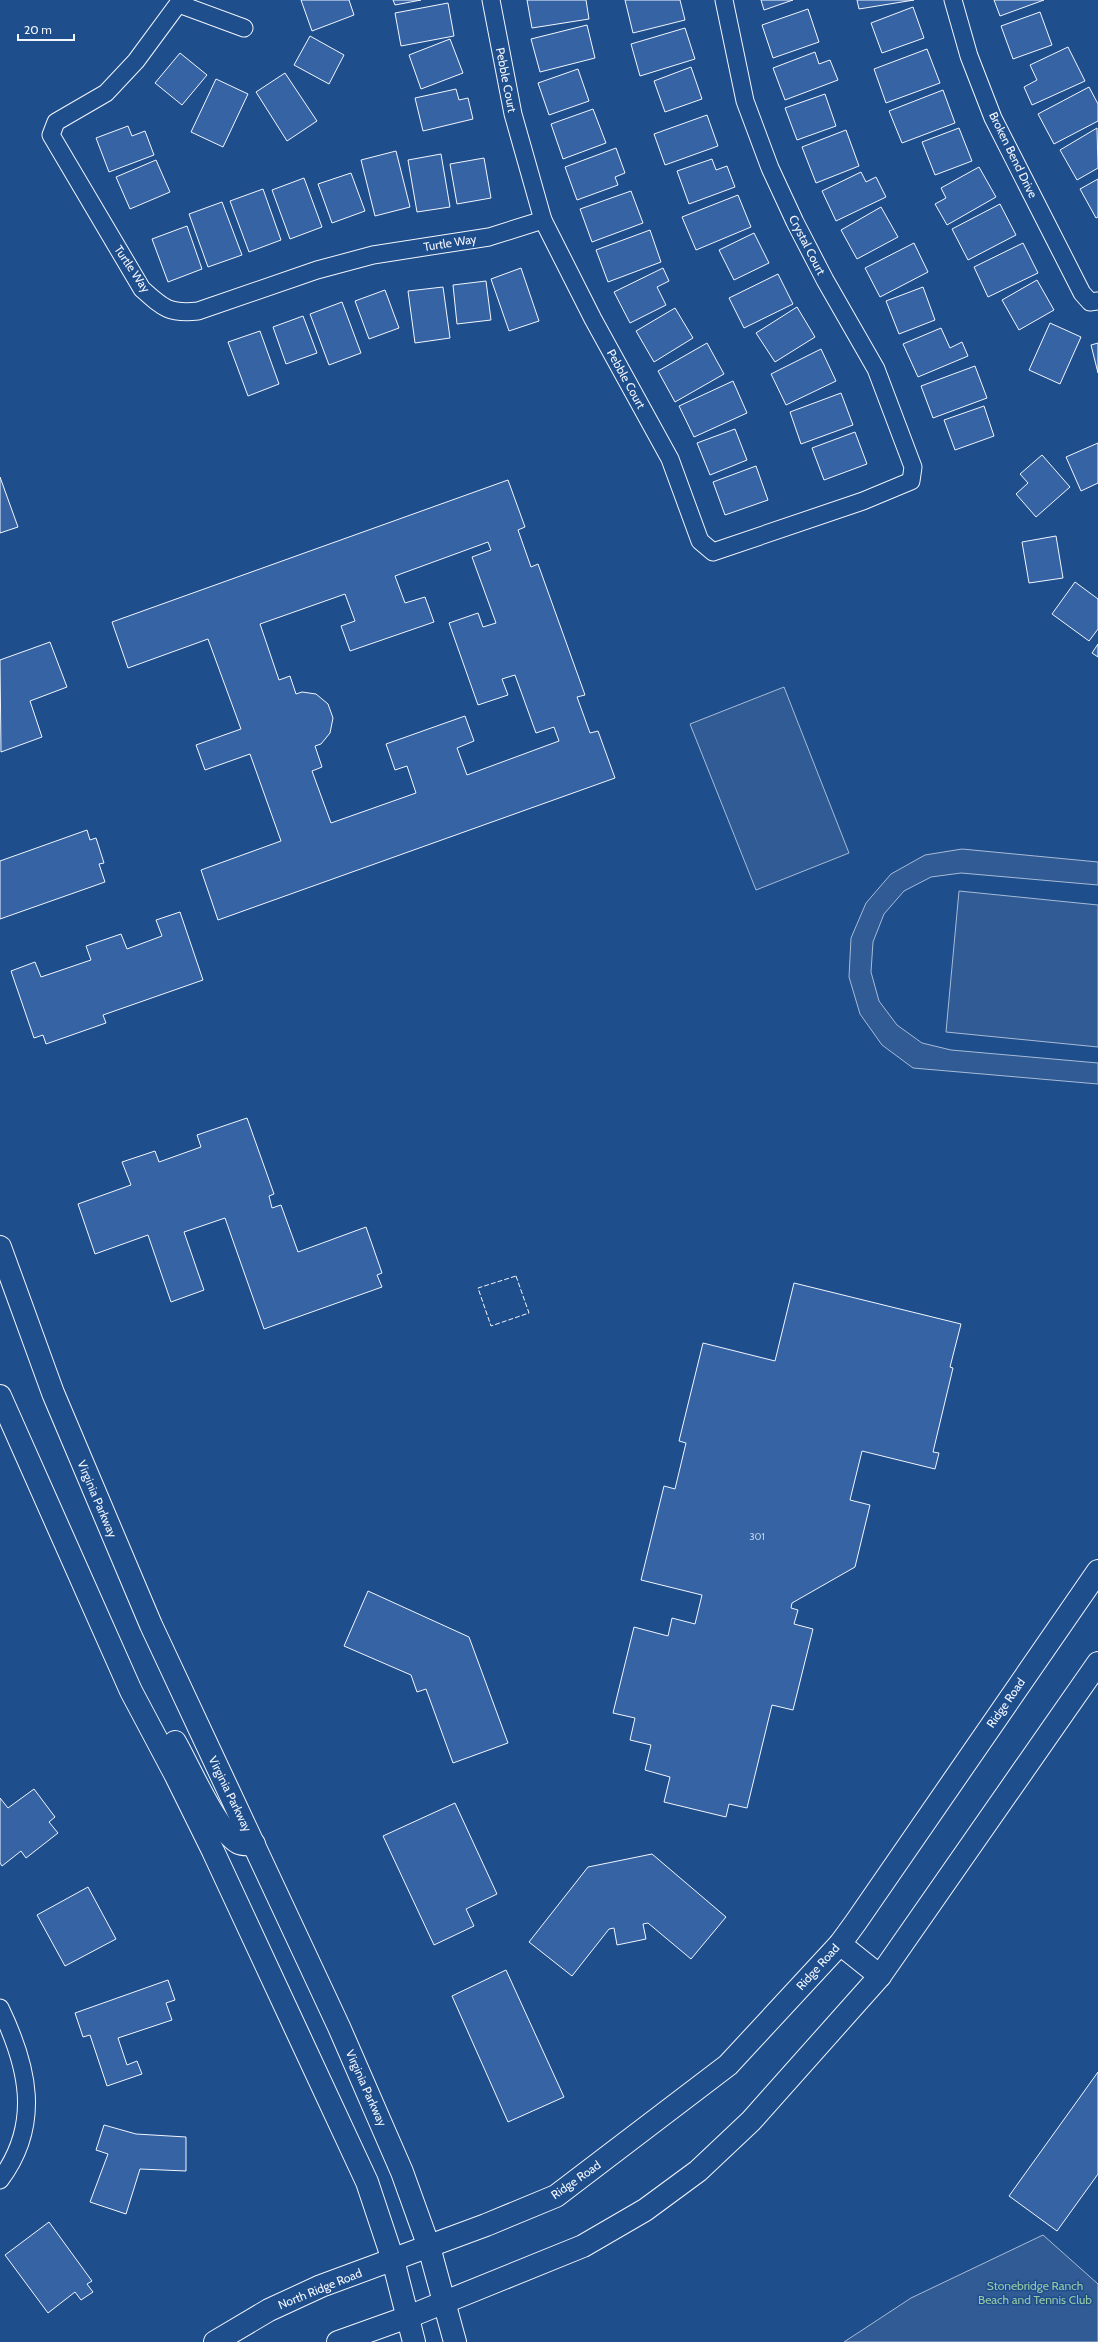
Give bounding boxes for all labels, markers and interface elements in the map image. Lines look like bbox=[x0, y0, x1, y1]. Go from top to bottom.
scale bar bbox=[18, 16, 74, 42]
text: 20 m bbox=[24, 22, 52, 37]
street label: Pebble Court bbox=[493, 46, 520, 114]
street label: Broken Bend Drive bbox=[986, 109, 1041, 200]
street label: Crystal Court bbox=[786, 212, 829, 277]
street label: Turtle Way bbox=[422, 231, 478, 254]
street label: Turtle Way bbox=[111, 242, 154, 295]
street label: Pebble Court bbox=[604, 346, 649, 411]
street label: Virginia Parkway bbox=[74, 1458, 120, 1540]
house number: 301 bbox=[749, 1530, 765, 1543]
street label: Ridge Road bbox=[983, 1675, 1028, 1730]
street label: Virginia Parkway bbox=[206, 1753, 255, 1834]
street label: Ridge Road bbox=[793, 1940, 842, 1993]
street label: Virginia Parkway bbox=[343, 2047, 390, 2129]
street label: Ridge Road bbox=[548, 2157, 603, 2202]
street label: North Ridge Road bbox=[276, 2265, 364, 2312]
park label: Stonebridge Ranch Beach and Tennis Club bbox=[978, 2278, 1092, 2307]

